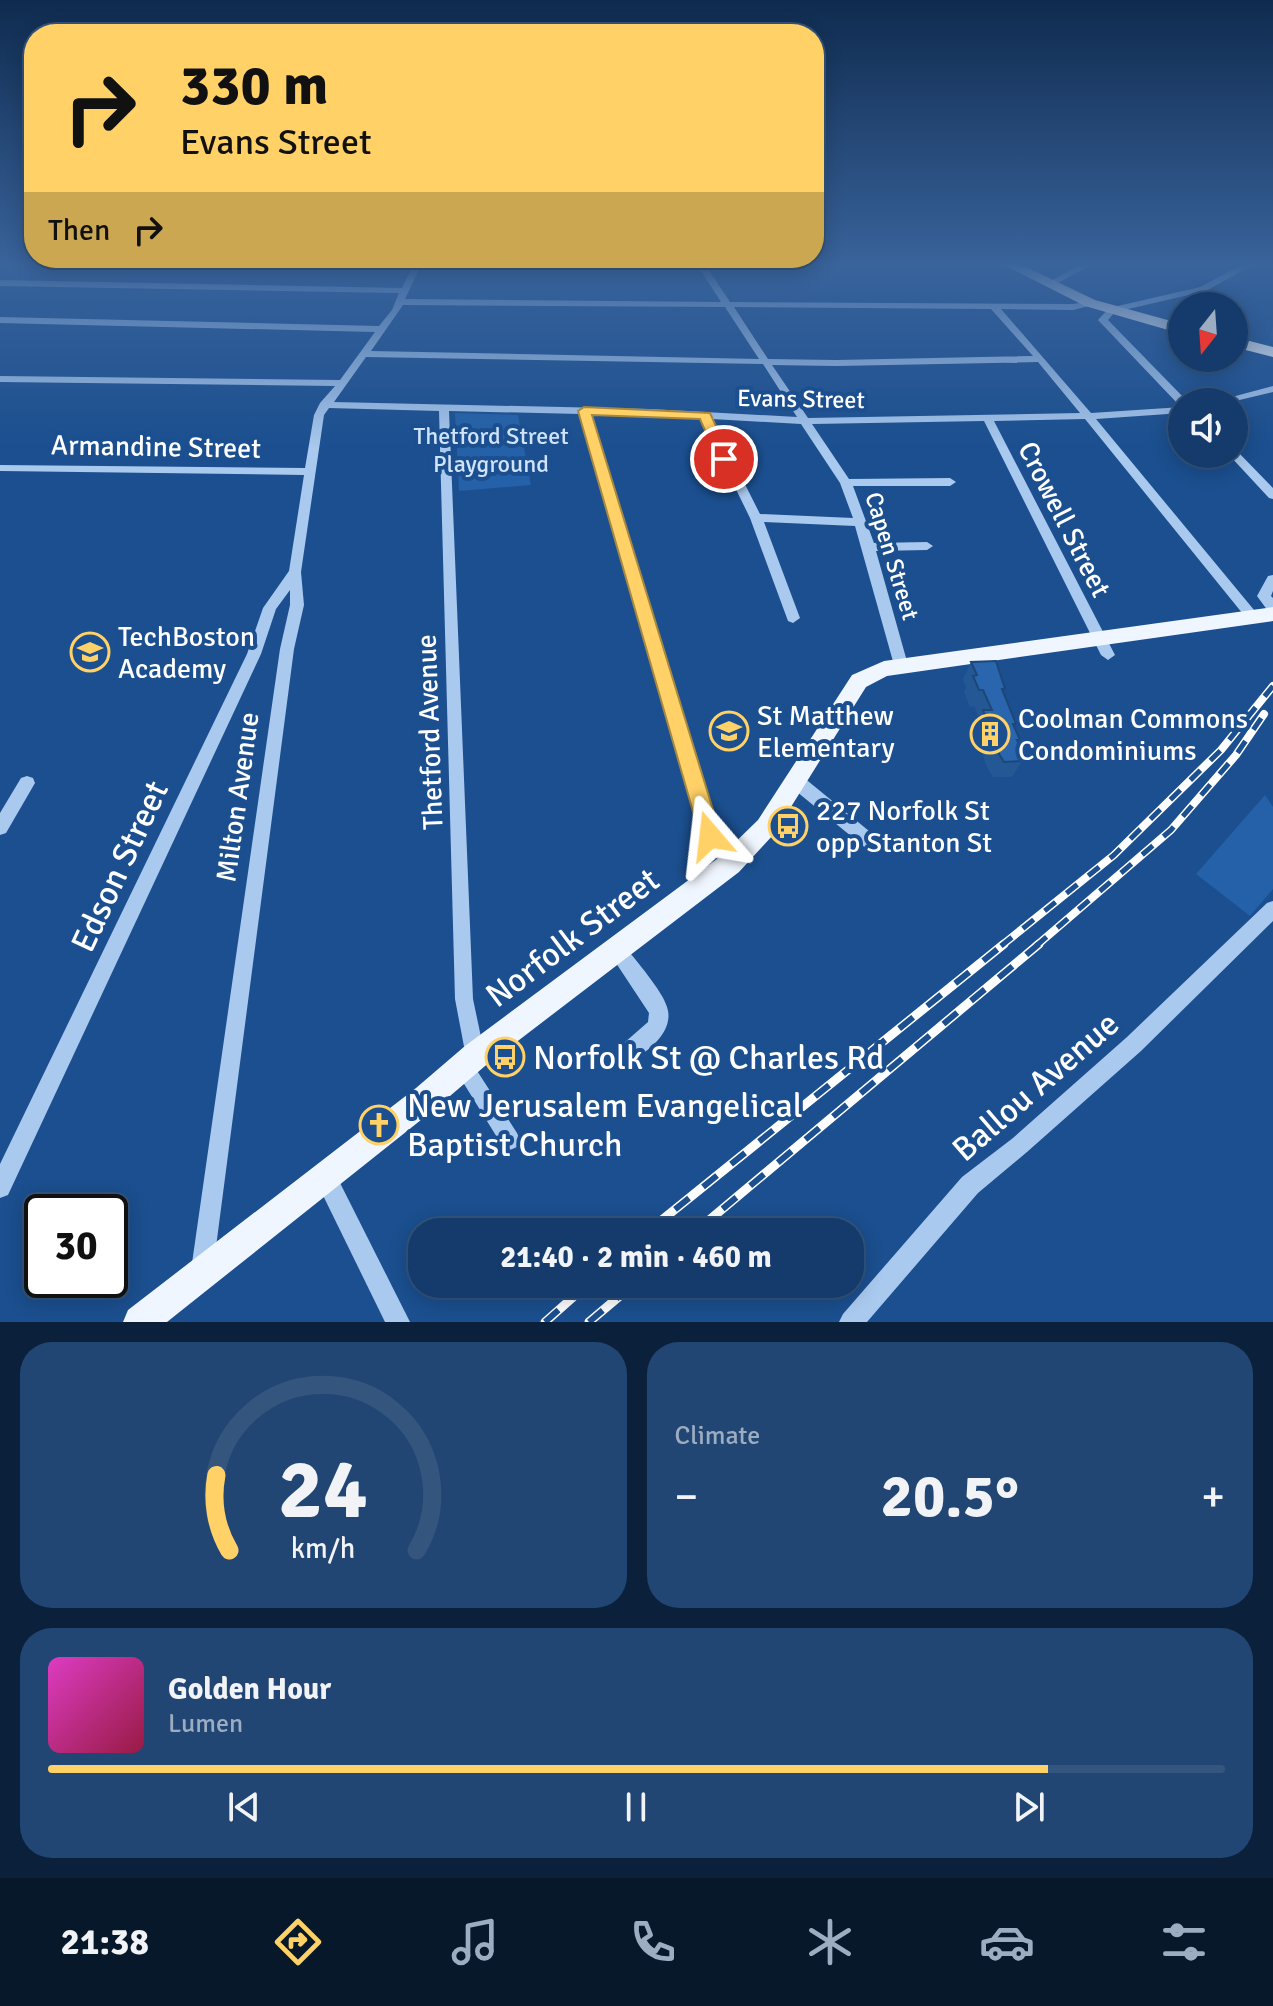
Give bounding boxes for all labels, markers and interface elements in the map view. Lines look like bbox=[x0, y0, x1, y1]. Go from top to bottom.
text: 330 m bbox=[180, 51, 328, 120]
icon: right bbox=[48, 56, 152, 160]
text: Evans Street bbox=[180, 120, 372, 165]
icon: right bbox=[126, 208, 170, 252]
text: Then bbox=[48, 212, 110, 249]
north arrow bbox=[1168, 292, 1248, 372]
map controls bbox=[1168, 292, 1248, 468]
street label: Evans Street bbox=[737, 383, 865, 415]
button: sound bbox=[1168, 388, 1248, 468]
park label: Thetford Street Playground bbox=[413, 421, 569, 479]
pin bbox=[690, 425, 758, 493]
street label: Armandine Street bbox=[51, 428, 261, 466]
street label: Crowell Street bbox=[1010, 436, 1118, 603]
icon: arrive bbox=[702, 437, 746, 481]
street label: Capen Street bbox=[858, 488, 926, 624]
place label: TechBoston Academy bbox=[118, 620, 255, 686]
school or university icon: TechBoston Academy bbox=[69, 631, 111, 673]
street label: Thetford Avenue bbox=[410, 634, 450, 830]
place label: St Matthew Elementary bbox=[757, 699, 895, 765]
place label: Coolman Commons Condominiums bbox=[1018, 702, 1248, 768]
street label: Milton Avenue bbox=[209, 710, 267, 884]
school or university icon: St Matthew Elementary bbox=[708, 710, 750, 752]
building icon: Coolman Commons Condominiums bbox=[969, 713, 1011, 755]
street label: Edson Street bbox=[62, 774, 178, 959]
position arrow bbox=[668, 794, 752, 878]
place label: 227 Norfolk St opp Stanton St bbox=[816, 794, 992, 860]
bus stop icon: 227 Norfolk St opp Stanton St bbox=[767, 805, 809, 847]
street label: Norfolk Street bbox=[478, 859, 668, 1017]
street label: Ballou Avenue bbox=[944, 1003, 1128, 1171]
bus stop icon: Norfolk St @ Charles Rd bbox=[484, 1036, 526, 1078]
place label: Norfolk St @ Charles Rd bbox=[533, 1037, 884, 1079]
place label: New Jerusalem Evangelical Baptist Church bbox=[407, 1085, 803, 1166]
church icon: New Jerusalem Evangelical Baptist Church bbox=[358, 1104, 400, 1146]
speed limit sign: 30 bbox=[24, 1194, 128, 1298]
text: 21:40 · 2 min · 460 m bbox=[500, 1239, 772, 1276]
text: Climate bbox=[675, 1420, 760, 1452]
text: 24 bbox=[278, 1439, 368, 1541]
text: 20.5° bbox=[881, 1460, 1019, 1534]
text: − bbox=[675, 1470, 698, 1524]
text: + bbox=[1201, 1470, 1225, 1524]
text: km/h bbox=[291, 1531, 356, 1566]
text: Golden Hour bbox=[168, 1671, 331, 1708]
text: Lumen bbox=[168, 1708, 243, 1740]
icon: previous bbox=[222, 1785, 266, 1829]
icon: pause bbox=[614, 1785, 658, 1829]
icon: next bbox=[1007, 1785, 1051, 1829]
icon: directions bbox=[270, 1914, 326, 1970]
icon: music bbox=[447, 1914, 503, 1970]
icon: phone bbox=[625, 1914, 681, 1970]
icon: climate bbox=[802, 1914, 858, 1970]
icon: car bbox=[979, 1914, 1035, 1970]
icon: filters bbox=[1156, 1914, 1212, 1970]
text: 21:38 bbox=[61, 1920, 149, 1965]

